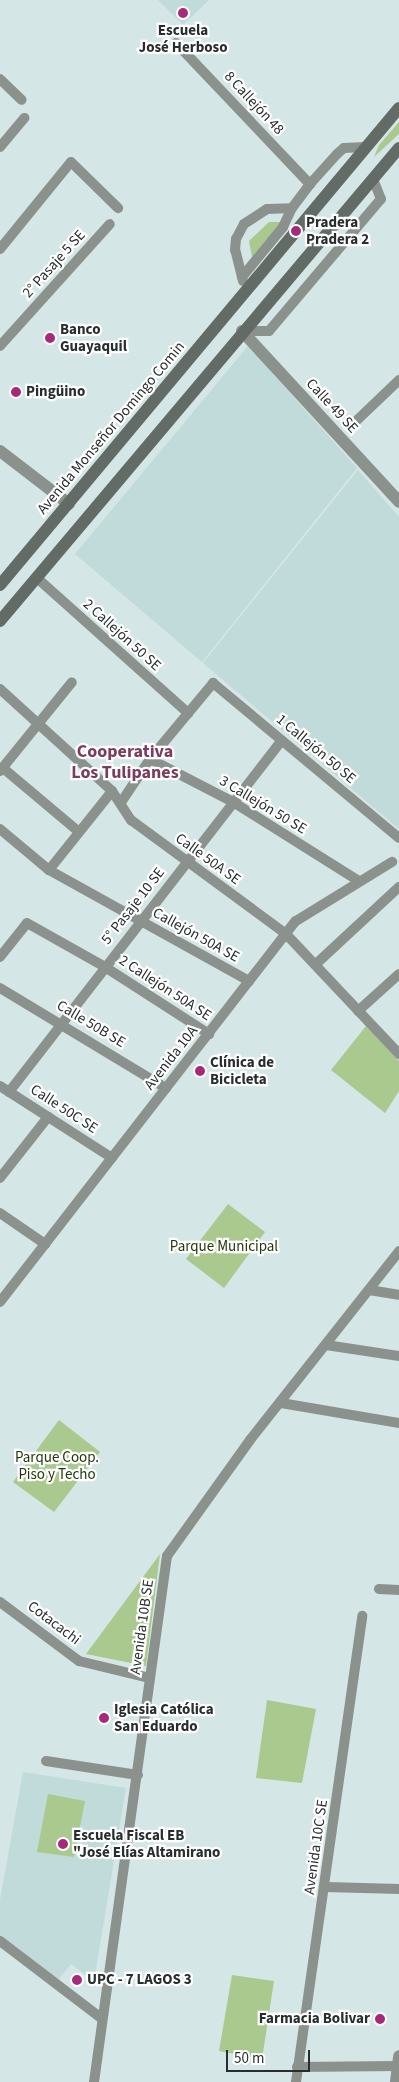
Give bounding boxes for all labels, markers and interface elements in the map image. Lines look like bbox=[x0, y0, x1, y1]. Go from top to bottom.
marker: Escuela José Herboso bbox=[177, 7, 189, 19]
place label: Escuela José Herboso bbox=[139, 21, 227, 56]
street label: 8 Callejón 48 bbox=[220, 68, 288, 138]
place label: Pradera Pradera 2 bbox=[306, 213, 369, 248]
marker: Pradera Pradera 2 bbox=[290, 225, 302, 237]
street label: 2° Pasaje 5 SE bbox=[19, 226, 89, 302]
place label: Banco Guayaquil bbox=[60, 320, 127, 355]
marker: Banco Guayaquil bbox=[44, 332, 56, 344]
street label: Avenida Monseñor Domingo Comin bbox=[33, 338, 189, 518]
street label: Calle 49 SE bbox=[302, 375, 362, 437]
place label: Pingüino bbox=[26, 383, 85, 401]
marker: Pingüino bbox=[10, 386, 22, 398]
street label: 2 Callejón 50 SE bbox=[79, 595, 165, 675]
street label: 1 Callejón 50 SE bbox=[272, 710, 360, 788]
district label: Cooperativa Los Tulipanes bbox=[71, 742, 179, 784]
street label: 3 Callejón 50 SE bbox=[216, 772, 310, 838]
street label: Calle 50A SE bbox=[172, 829, 244, 889]
street label: 5° Pasaje 10 SE bbox=[97, 864, 169, 948]
street label: Callejón 50A SE bbox=[150, 904, 242, 966]
street label: 2 Callejón 50A SE bbox=[115, 951, 215, 1025]
street label: Calle 50B SE bbox=[53, 996, 129, 1052]
street label: Avenida 10A bbox=[140, 1022, 202, 1094]
place label: Clínica de Bicicleta bbox=[210, 1053, 274, 1088]
marker: Clínica de Bicicleta bbox=[194, 1065, 206, 1077]
street label: Calle 50C SE bbox=[27, 1081, 101, 1137]
park label: Parque Municipal bbox=[170, 1238, 278, 1256]
park label: Parque Coop. Piso y Techo bbox=[15, 1448, 99, 1483]
street label: Avenida 10B SE bbox=[126, 1578, 158, 1676]
street label: Cotacachi bbox=[24, 1597, 84, 1649]
place label: Iglesia Católica San Eduardo bbox=[114, 1700, 214, 1735]
marker: Iglesia Católica San Eduardo bbox=[98, 1712, 110, 1724]
street label: Avenida 10C SE bbox=[300, 1798, 332, 1896]
place label: Escuela Fiscal EB "José Elías Altamirano bbox=[73, 1826, 220, 1861]
marker: Escuela Fiscal EB "José Elías Altamirano bbox=[57, 1838, 69, 1850]
place label: UPC - 7 LAGOS 3 bbox=[87, 1971, 192, 1989]
marker: UPC - 7 LAGOS 3 bbox=[71, 1974, 83, 1986]
place label: Farmacia Bolivar bbox=[259, 2010, 370, 2028]
marker: Farmacia Bolivar bbox=[374, 2013, 386, 2025]
scale bar bbox=[229, 2040, 313, 2072]
text: 50 m bbox=[234, 2048, 264, 2069]

